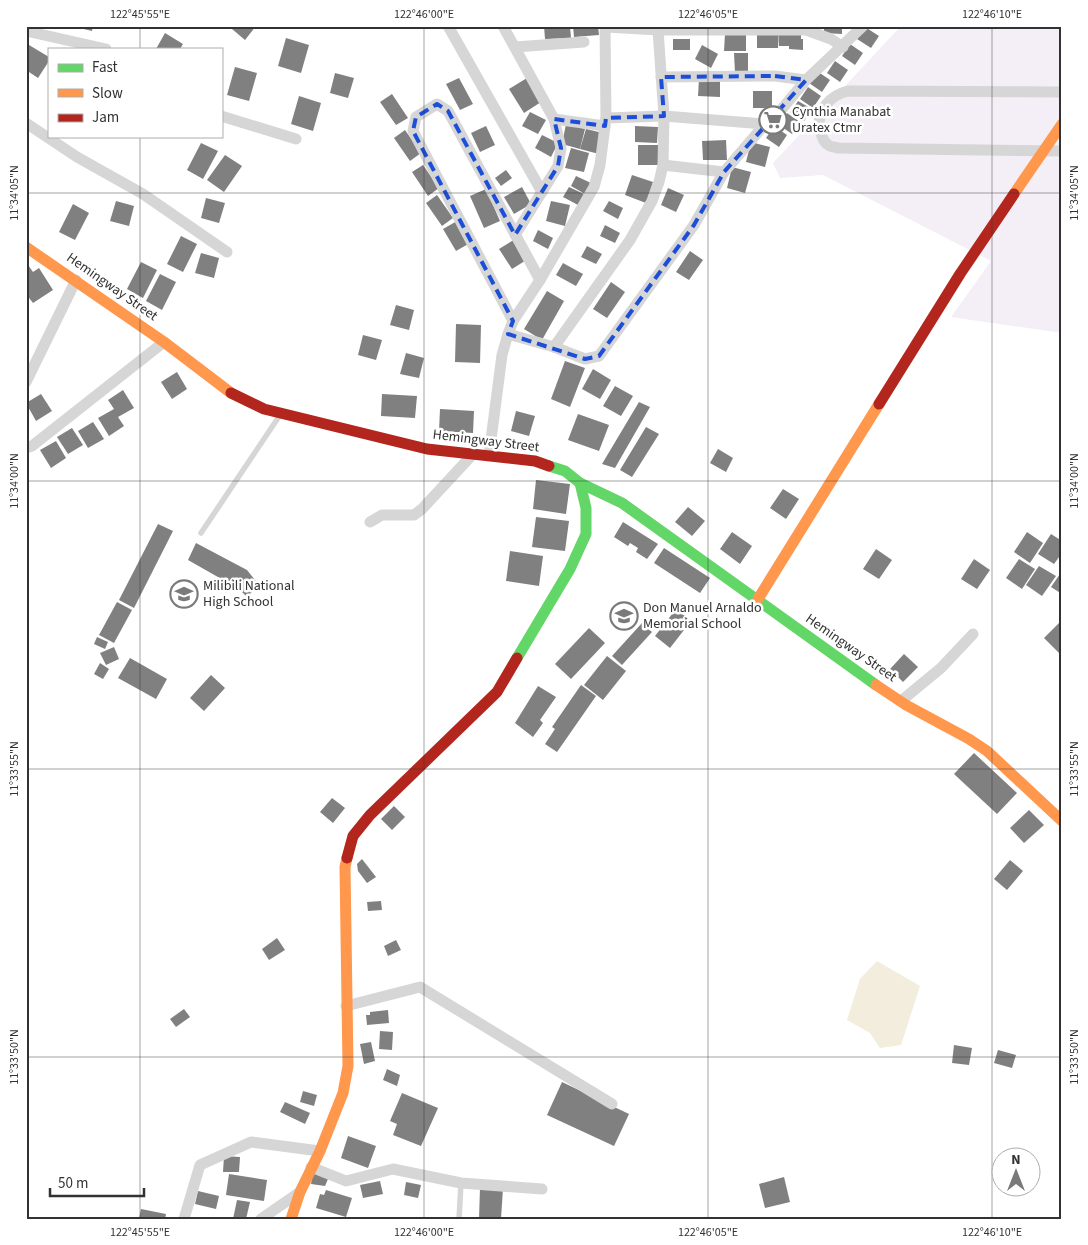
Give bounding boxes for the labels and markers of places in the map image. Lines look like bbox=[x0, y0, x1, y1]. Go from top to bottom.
place label: Cynthia Manabat Uratex Ctmr bbox=[792, 102, 891, 138]
supermarket icon: Cynthia Manabat Uratex Ctmr bbox=[758, 105, 788, 135]
place label: Milibili National High School bbox=[203, 576, 295, 612]
school or university icon: Milibili National High School bbox=[169, 579, 199, 609]
place label: Don Manuel Arnaldo Memorial School bbox=[643, 598, 762, 634]
school or university icon: Don Manuel Arnaldo Memorial School bbox=[609, 601, 639, 631]

